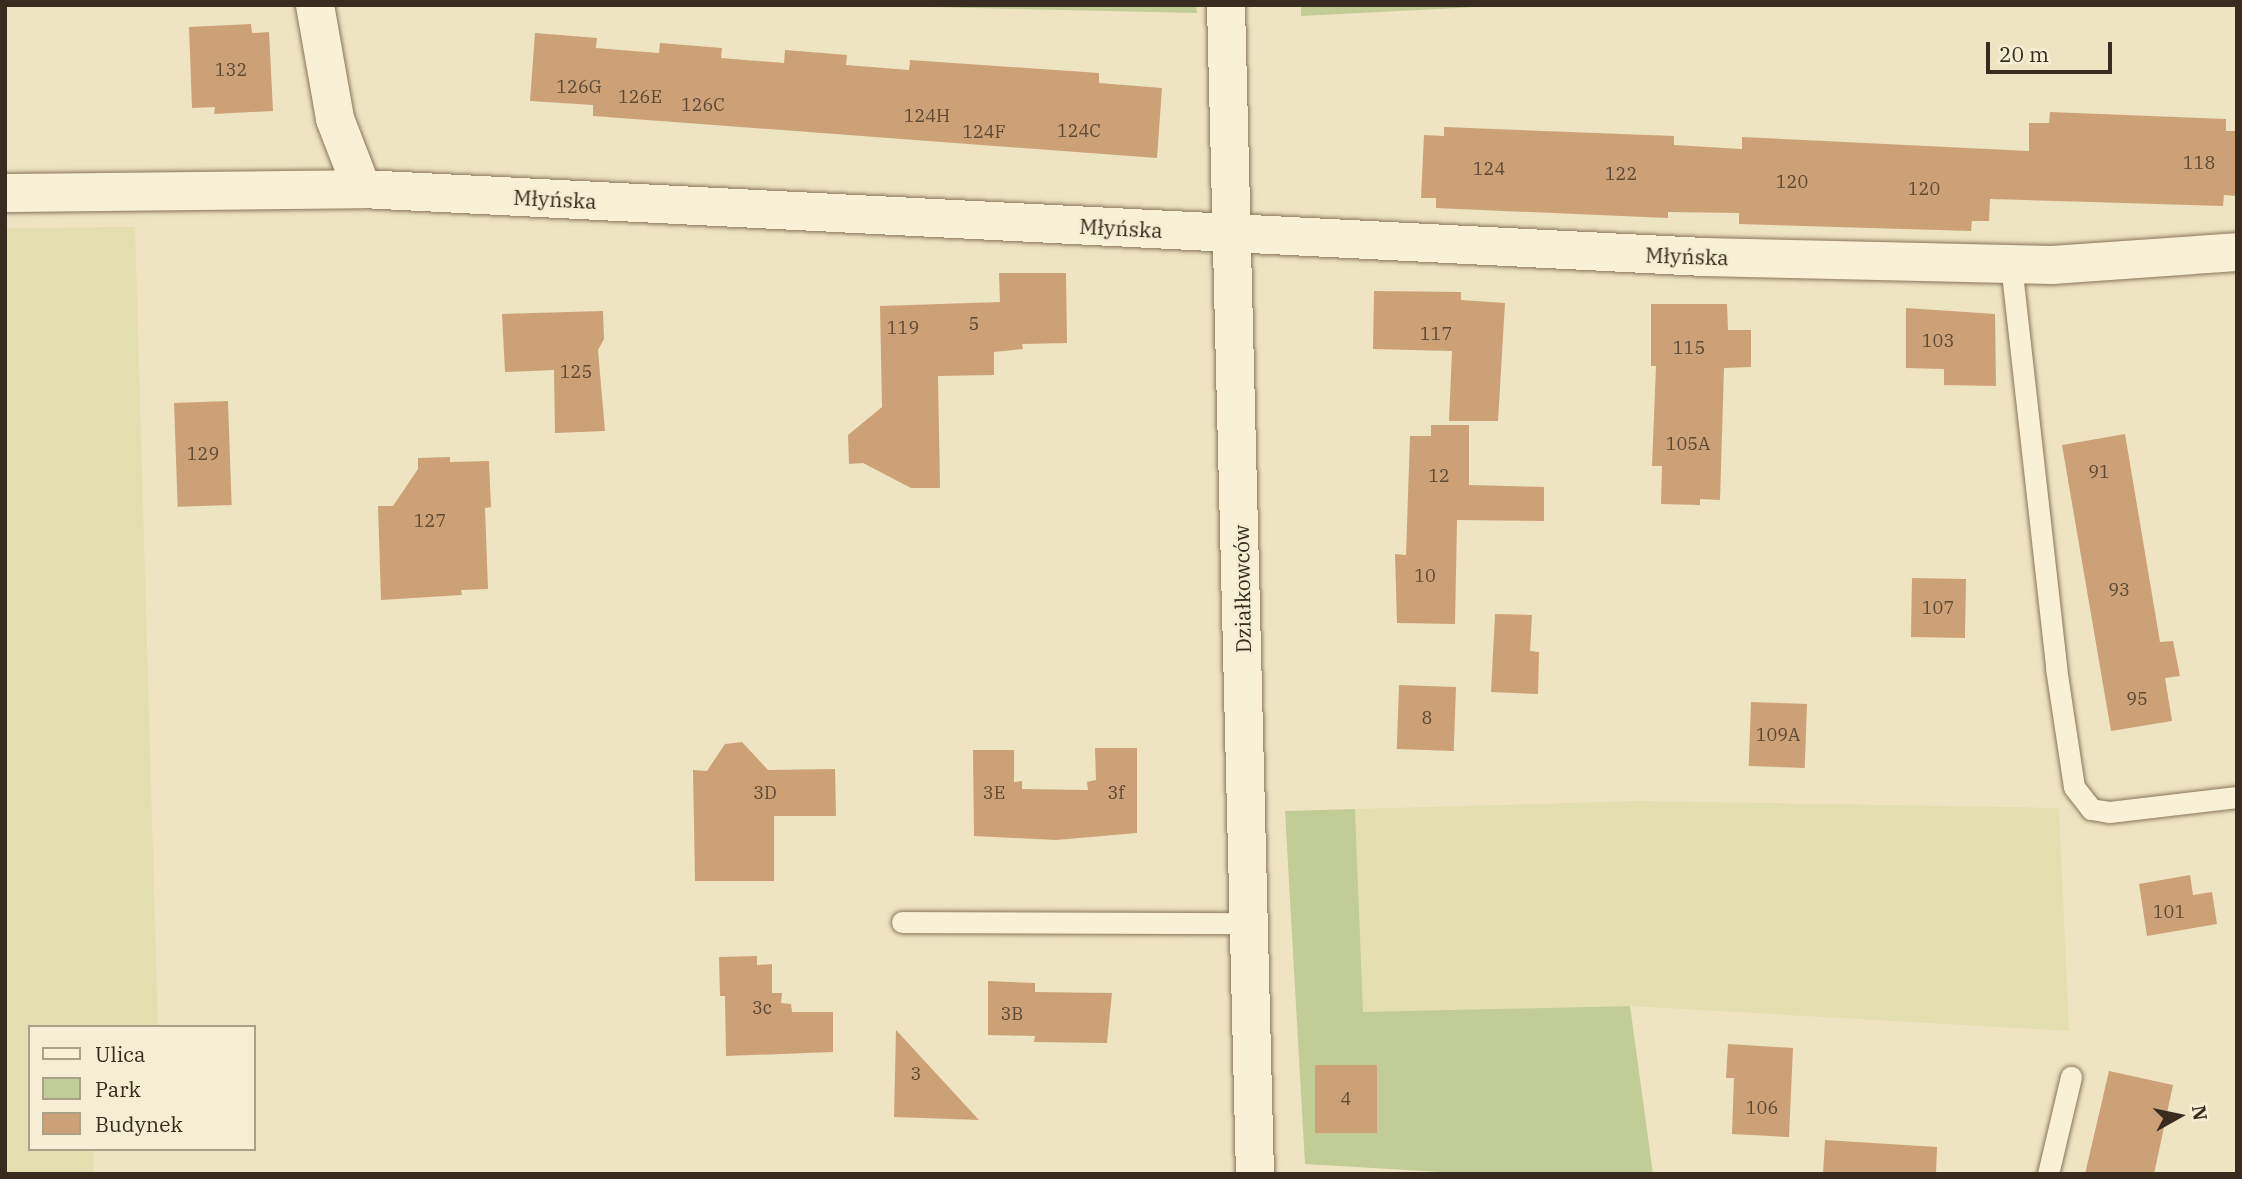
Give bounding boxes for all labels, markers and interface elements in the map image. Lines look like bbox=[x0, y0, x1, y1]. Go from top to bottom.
scale bar bbox=[1990, 28, 2116, 72]
text: 20 m bbox=[1999, 40, 2049, 68]
house number: 132 bbox=[215, 59, 247, 81]
house number: 126G bbox=[556, 76, 602, 98]
house number: 126E bbox=[618, 86, 662, 108]
house number: 126C bbox=[681, 94, 725, 116]
house number: 124H bbox=[904, 105, 950, 127]
house number: 124C bbox=[1057, 120, 1101, 142]
house number: 124F bbox=[962, 121, 1006, 143]
house number: 118 bbox=[2183, 152, 2215, 174]
house number: 124 bbox=[1473, 158, 1505, 180]
house number: 122 bbox=[1605, 163, 1637, 185]
house number: 120 bbox=[1776, 171, 1808, 193]
house number: 120 bbox=[1908, 178, 1940, 200]
street label: Młyńska bbox=[513, 184, 597, 214]
street label: Młyńska bbox=[1079, 213, 1163, 243]
street label: Młyńska bbox=[1645, 242, 1729, 270]
house number: 5 bbox=[969, 313, 979, 335]
house number: 119 bbox=[887, 317, 919, 339]
house number: 117 bbox=[1420, 323, 1452, 345]
house number: 103 bbox=[1922, 330, 1954, 352]
house number: 115 bbox=[1673, 337, 1705, 359]
house number: 125 bbox=[560, 361, 592, 383]
house number: 105A bbox=[1666, 433, 1710, 455]
house number: 129 bbox=[187, 443, 219, 465]
house number: 91 bbox=[2088, 461, 2110, 483]
house number: 12 bbox=[1428, 465, 1450, 487]
house number: 127 bbox=[414, 510, 446, 532]
street label: Działkowców bbox=[1228, 525, 1256, 653]
house number: 10 bbox=[1414, 565, 1436, 587]
house number: 93 bbox=[2108, 579, 2130, 601]
house number: 107 bbox=[1922, 597, 1954, 619]
house number: 95 bbox=[2126, 688, 2148, 710]
house number: 8 bbox=[1422, 707, 1432, 729]
house number: 109A bbox=[1756, 724, 1800, 746]
house number: 3D bbox=[753, 782, 777, 804]
house number: 3E bbox=[983, 782, 1005, 804]
house number: 3f bbox=[1108, 782, 1124, 804]
house number: 101 bbox=[2153, 901, 2185, 923]
house number: 3c bbox=[752, 997, 772, 1019]
house number: 3B bbox=[1001, 1003, 1023, 1025]
legend bbox=[28, 1025, 256, 1151]
text: Ulica bbox=[95, 1040, 146, 1068]
house number: 3 bbox=[911, 1063, 921, 1085]
text: Park bbox=[95, 1075, 141, 1103]
north arrow bbox=[2144, 1081, 2214, 1151]
house number: 4 bbox=[1341, 1088, 1351, 1110]
house number: 106 bbox=[1746, 1097, 1778, 1119]
text: N bbox=[2187, 1103, 2213, 1122]
text: Budynek bbox=[95, 1110, 183, 1138]

